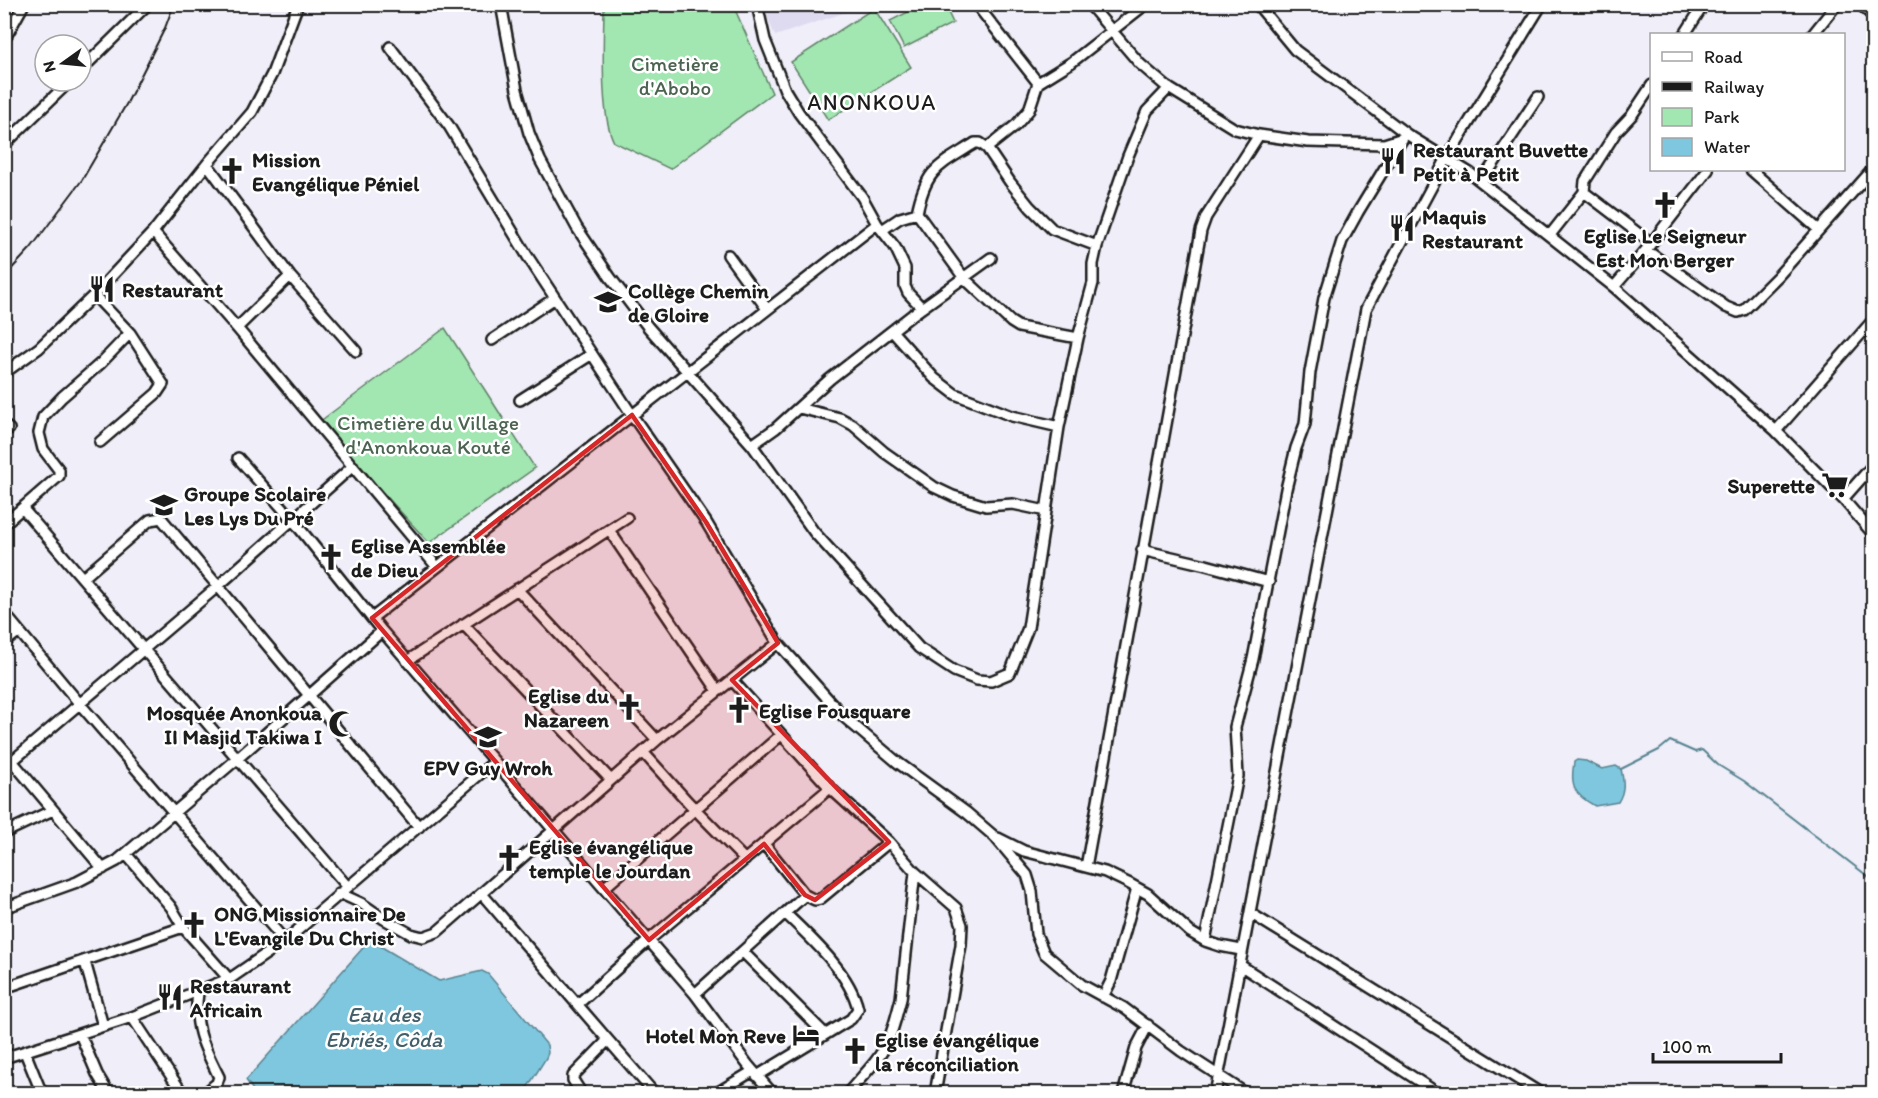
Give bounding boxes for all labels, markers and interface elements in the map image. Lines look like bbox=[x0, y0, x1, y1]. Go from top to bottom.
north arrow bbox=[33, 33, 93, 93]
legend bbox=[1650, 33, 1845, 171]
text: Road bbox=[1704, 46, 1743, 68]
park label: Cimetière d'Abobo bbox=[631, 51, 719, 100]
text: N bbox=[38, 59, 60, 74]
text: Railway bbox=[1704, 76, 1765, 98]
district label: ANONKOUA bbox=[807, 89, 937, 116]
text: Park bbox=[1704, 106, 1739, 128]
text: Water bbox=[1704, 136, 1750, 158]
place label: Restaurant Buvette Petit à Petit bbox=[1413, 137, 1588, 186]
restaurant icon: Restaurant Buvette Petit à Petit bbox=[1378, 146, 1408, 176]
place label: Mission Evangélique Péniel bbox=[252, 147, 420, 197]
church icon: Mission Evangélique Péniel bbox=[217, 156, 247, 186]
church icon: Eglise Le Seigneur Est Mon Berger bbox=[1650, 190, 1680, 220]
place label: Maquis Restaurant bbox=[1422, 204, 1523, 253]
restaurant icon: Maquis Restaurant bbox=[1387, 213, 1417, 243]
place label: Eglise Le Seigneur Est Mon Berger bbox=[1584, 223, 1747, 273]
restaurant icon: Restaurant bbox=[87, 274, 117, 304]
place label: Restaurant bbox=[122, 277, 223, 302]
place label: Collège Chemin de Gloire bbox=[628, 278, 769, 327]
school or university icon: Collège Chemin de Gloire bbox=[593, 287, 623, 317]
park label: Cimetière du Village d'Anonkoua Kouté bbox=[337, 410, 519, 459]
supermarket icon: Superette bbox=[1820, 470, 1850, 500]
place label: Superette bbox=[1727, 473, 1815, 499]
place label: Groupe Scolaire Les Lys Du Pré bbox=[184, 481, 326, 531]
school or university icon: Groupe Scolaire Les Lys Du Pré bbox=[149, 490, 179, 520]
place label: Eglise Assemblée de Dieu bbox=[351, 533, 506, 582]
church icon: Eglise Assemblée de Dieu bbox=[316, 542, 346, 572]
place label: Eglise du Nazareen bbox=[524, 683, 609, 732]
church icon: Eglise du Nazareen bbox=[614, 692, 644, 722]
church icon: Eglise Fousquare bbox=[724, 695, 754, 725]
place label: Eglise Fousquare bbox=[759, 698, 911, 724]
place label: Mosquée Anonkoua II Masjid Takiwa I bbox=[146, 700, 323, 750]
mosque icon: Mosquée Anonkoua II Masjid Takiwa I bbox=[327, 709, 357, 739]
school or university icon: EPV Guy Wroh bbox=[473, 722, 503, 752]
place label: EPV Guy Wroh bbox=[424, 755, 553, 781]
place label: Eglise évangélique temple le Jourdan bbox=[529, 834, 693, 884]
church icon: Eglise évangélique temple le Jourdan bbox=[494, 843, 524, 873]
place label: ONG Missionnaire De L'Evangile Du Christ bbox=[214, 901, 406, 951]
church icon: ONG Missionnaire De L'Evangile Du Christ bbox=[179, 910, 209, 940]
place label: Restaurant Africain bbox=[189, 973, 291, 1022]
restaurant icon: Restaurant Africain bbox=[155, 982, 185, 1012]
water label: Eau des Ebriés, Côda bbox=[325, 1001, 443, 1053]
hotel icon: Hotel Mon Reve bbox=[791, 1020, 821, 1050]
place label: Hotel Mon Reve bbox=[645, 1023, 786, 1048]
scale bar bbox=[1653, 1026, 1780, 1064]
place label: Eglise évangélique la réconciliation bbox=[875, 1027, 1039, 1076]
church icon: Eglise évangélique la réconciliation bbox=[840, 1036, 870, 1066]
text: 100 m bbox=[1662, 1036, 1712, 1058]

